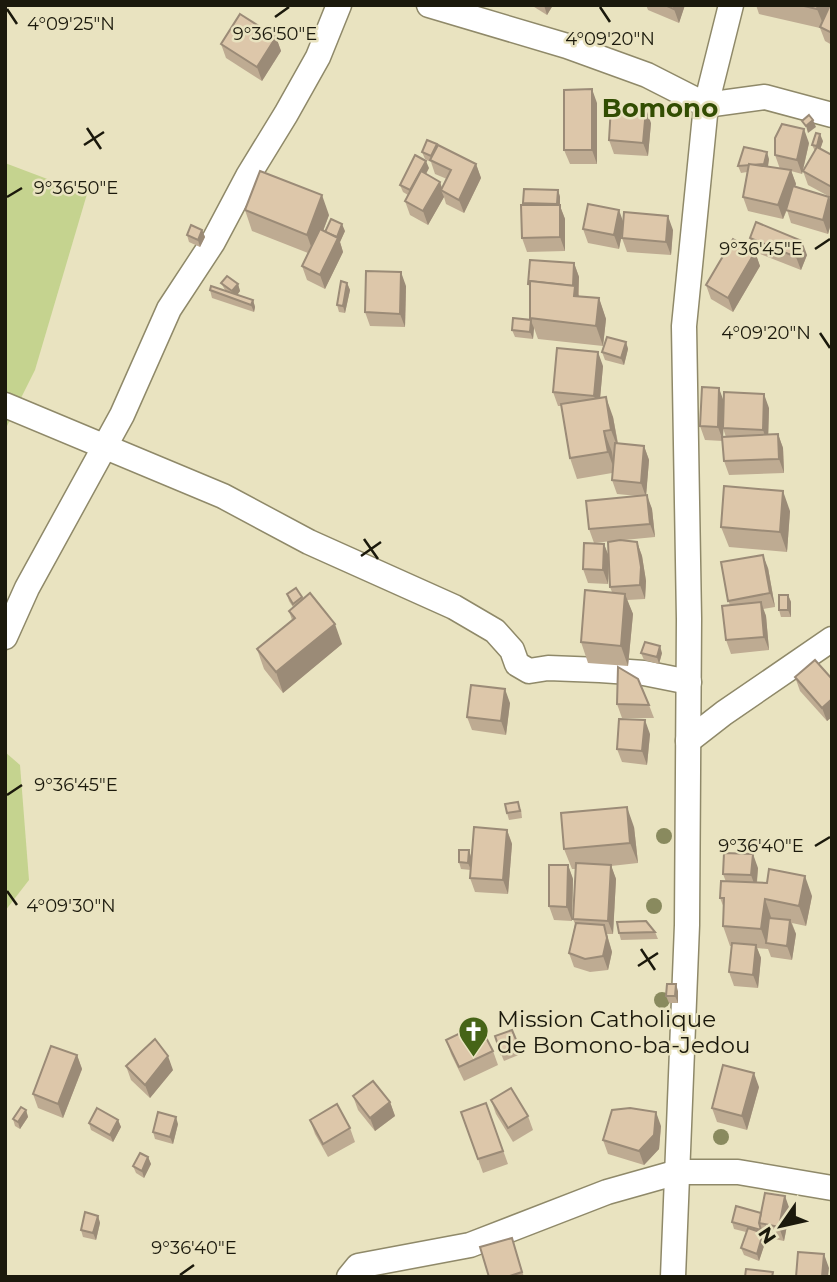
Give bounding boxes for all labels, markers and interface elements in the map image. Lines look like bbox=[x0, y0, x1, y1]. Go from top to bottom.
text: 4°09'25"N bbox=[27, 13, 115, 35]
text: 9°36'50"E bbox=[233, 23, 317, 45]
text: 4°09'20"N bbox=[565, 28, 655, 50]
district label: Bomono bbox=[602, 92, 718, 124]
text: 9°36'50"E bbox=[34, 177, 118, 199]
text: 9°36'45"E bbox=[719, 238, 803, 260]
text: 4°09'20"N bbox=[721, 322, 811, 344]
text: 9°36'45"E bbox=[34, 774, 118, 796]
text: 9°36'40"E bbox=[718, 835, 804, 857]
text: 4°09'30"N bbox=[26, 895, 116, 917]
place label: Mission Catholique de Bomono-ba-Jedou bbox=[497, 1005, 750, 1059]
church icon: Mission Catholique de Bomono-ba-Jedou bbox=[457, 1015, 491, 1059]
north arrow bbox=[746, 1191, 816, 1261]
text: N bbox=[753, 1222, 781, 1248]
text: 9°36'40"E bbox=[151, 1237, 237, 1259]

